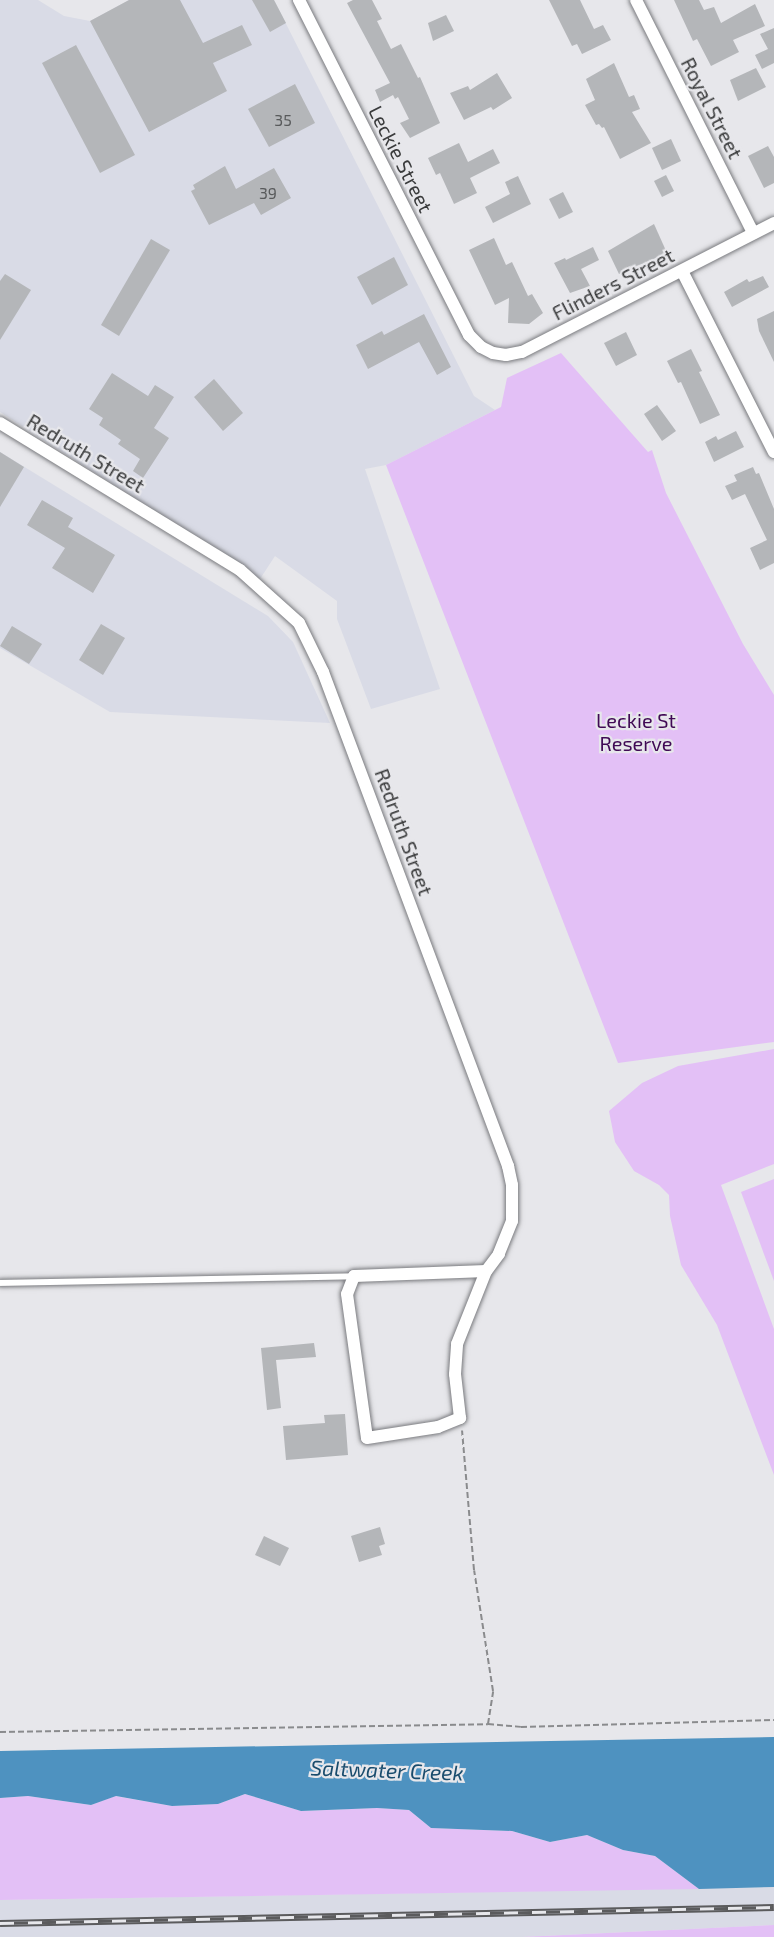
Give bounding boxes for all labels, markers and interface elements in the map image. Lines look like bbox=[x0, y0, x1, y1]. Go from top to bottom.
street label: Royal Street bbox=[676, 53, 748, 163]
street label: Leckie Street bbox=[364, 102, 438, 216]
house number: 35 bbox=[274, 110, 292, 130]
house number: 39 bbox=[259, 183, 277, 203]
street label: Flinders Street bbox=[548, 243, 678, 325]
street label: Redruth Street bbox=[23, 408, 149, 498]
park label: Leckie St Reserve bbox=[596, 709, 676, 756]
street label: Redruth Street bbox=[370, 765, 438, 899]
water label: Saltwater Creek bbox=[310, 1755, 464, 1785]

